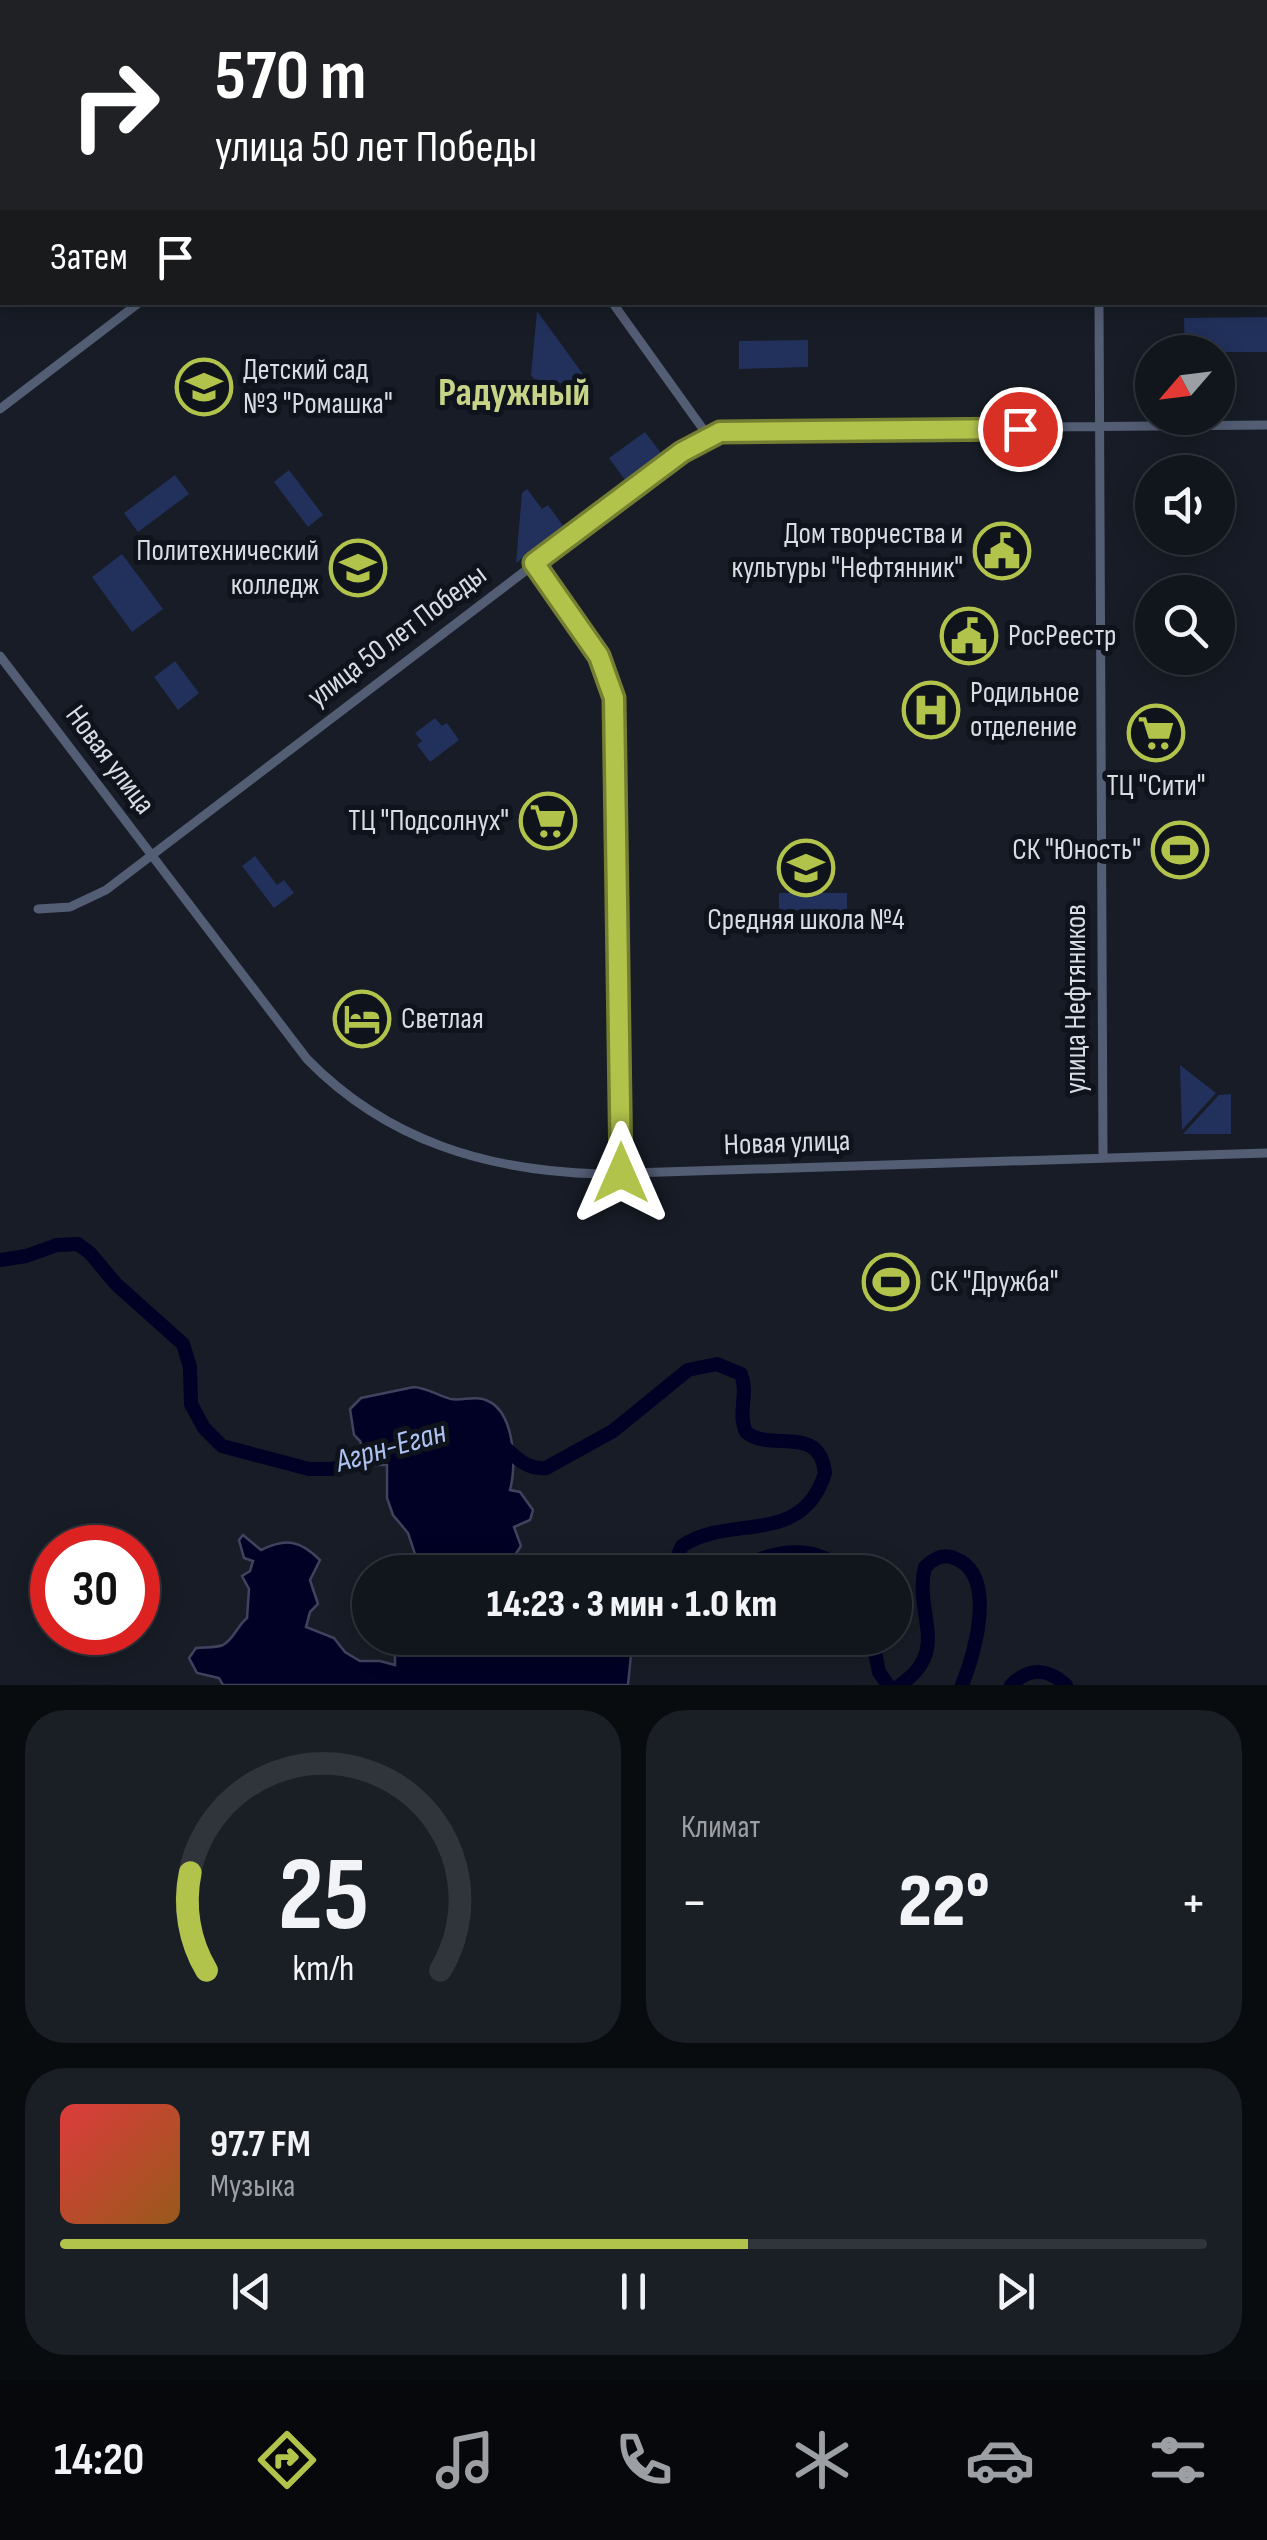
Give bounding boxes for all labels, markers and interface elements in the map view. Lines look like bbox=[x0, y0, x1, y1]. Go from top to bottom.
text: 570 m bbox=[215, 35, 366, 119]
icon: right bbox=[50, 40, 180, 170]
text: улица 50 лет Победы bbox=[215, 120, 537, 175]
icon: arrive bbox=[148, 230, 203, 285]
text: Затем bbox=[50, 235, 128, 280]
north arrow bbox=[1135, 335, 1235, 435]
map controls bbox=[1135, 335, 1235, 675]
place label: Детский сад №3 "Ромашка" bbox=[243, 352, 393, 422]
school or university icon: Детский сад №3 "Ромашка" bbox=[174, 357, 234, 417]
district label: Радужный bbox=[438, 369, 590, 417]
pin bbox=[978, 387, 1063, 472]
icon: arrive bbox=[993, 402, 1048, 457]
button: sound bbox=[1135, 455, 1235, 555]
place label: Дом творчества и культуры "Нефтянник" bbox=[731, 516, 963, 586]
public building icon: Дом творчества и культуры "Нефтянник" bbox=[972, 521, 1032, 581]
place label: Политехнический колледж bbox=[136, 533, 319, 603]
school or university icon: Политехнический колледж bbox=[328, 538, 388, 598]
street label: улица 50 лет Победы bbox=[300, 557, 494, 715]
button: search bbox=[1135, 575, 1235, 675]
public building icon: РосРеестр bbox=[939, 606, 999, 666]
place label: РосРеестр bbox=[1008, 618, 1116, 654]
place label: Родильное отделение bbox=[970, 675, 1080, 745]
hospital icon: Родильное отделение bbox=[901, 680, 961, 740]
street label: Новая улица bbox=[58, 699, 162, 821]
supermarket icon: ТЦ "Сити" bbox=[1126, 703, 1186, 763]
place label: ТЦ "Сити" bbox=[1106, 768, 1206, 804]
supermarket icon: ТЦ "Подсолнух" bbox=[518, 791, 578, 851]
place label: ТЦ "Подсолнух" bbox=[348, 803, 509, 839]
sports icon: СК "Юность" bbox=[1150, 820, 1210, 880]
place label: СК "Юность" bbox=[1012, 832, 1141, 868]
school or university icon: Средняя школа №4 bbox=[776, 838, 836, 898]
place label: Средняя школа №4 bbox=[707, 902, 905, 938]
street label: улица Нефтяников bbox=[1058, 904, 1094, 1094]
hotel icon: Светлая bbox=[332, 989, 392, 1049]
place label: Светлая bbox=[401, 1001, 484, 1037]
position arrow bbox=[569, 1121, 673, 1225]
street label: Новая улица bbox=[723, 1123, 851, 1163]
sports icon: СК "Дружба" bbox=[861, 1252, 921, 1312]
place label: СК "Дружба" bbox=[930, 1264, 1059, 1300]
water label: Агрн-Еган bbox=[329, 1413, 451, 1482]
speed limit sign: 30 bbox=[30, 1525, 160, 1655]
text: 14:23 · 3 мин · 1.0 km bbox=[487, 1582, 777, 1627]
text: Климат bbox=[681, 1808, 760, 1847]
text: 25 bbox=[277, 1834, 369, 1959]
text: 22° bbox=[898, 1857, 990, 1948]
text: − bbox=[681, 1870, 708, 1937]
text: + bbox=[1180, 1870, 1207, 1937]
text: km/h bbox=[292, 1948, 354, 1991]
text: 97.7 FM bbox=[210, 2122, 311, 2167]
text: Музыка bbox=[210, 2167, 295, 2206]
icon: previous bbox=[224, 2264, 279, 2319]
icon: pause bbox=[606, 2264, 661, 2319]
icon: next bbox=[988, 2264, 1043, 2319]
icon: directions bbox=[252, 2425, 322, 2495]
icon: music bbox=[430, 2425, 500, 2495]
icon: phone bbox=[609, 2425, 679, 2495]
icon: climate bbox=[787, 2425, 857, 2495]
icon: car bbox=[965, 2425, 1035, 2495]
icon: filters bbox=[1143, 2425, 1213, 2495]
text: 14:20 bbox=[54, 2433, 144, 2488]

